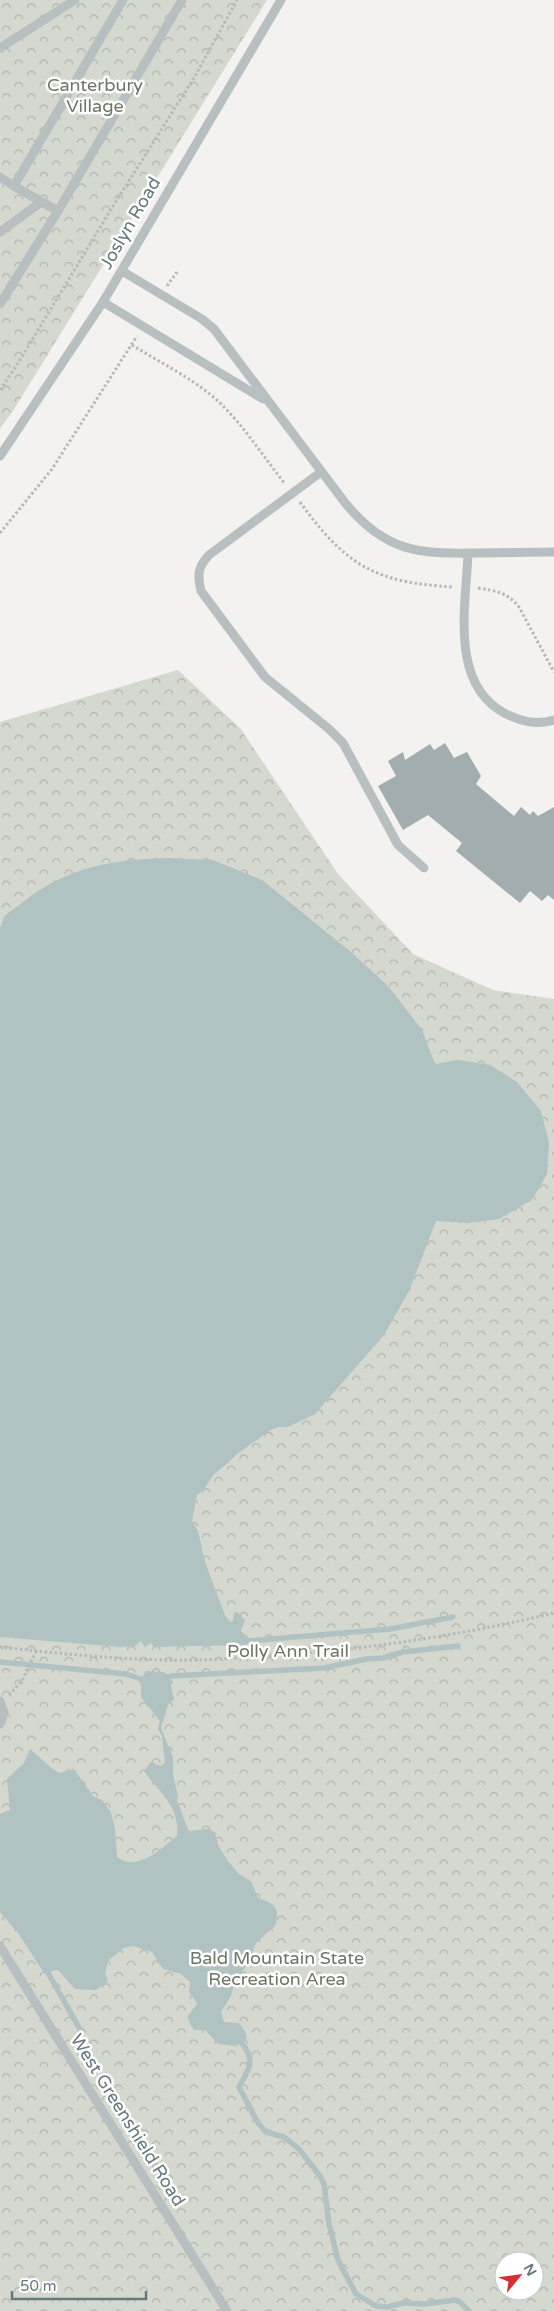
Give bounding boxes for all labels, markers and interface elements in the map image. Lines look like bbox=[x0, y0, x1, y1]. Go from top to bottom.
park label: Canterbury Village bbox=[47, 74, 143, 117]
street label: Joslyn Road bbox=[95, 173, 165, 273]
park label: Polly Ann Trail bbox=[227, 1640, 349, 1662]
park label: Bald Mountain State Recreation Area bbox=[190, 1947, 364, 1990]
street label: West Greenshield Road bbox=[66, 2030, 190, 2210]
north arrow bbox=[494, 2251, 544, 2301]
text: N bbox=[520, 2261, 540, 2279]
scale bar bbox=[12, 2268, 146, 2300]
text: 50 m bbox=[20, 2277, 57, 2295]

